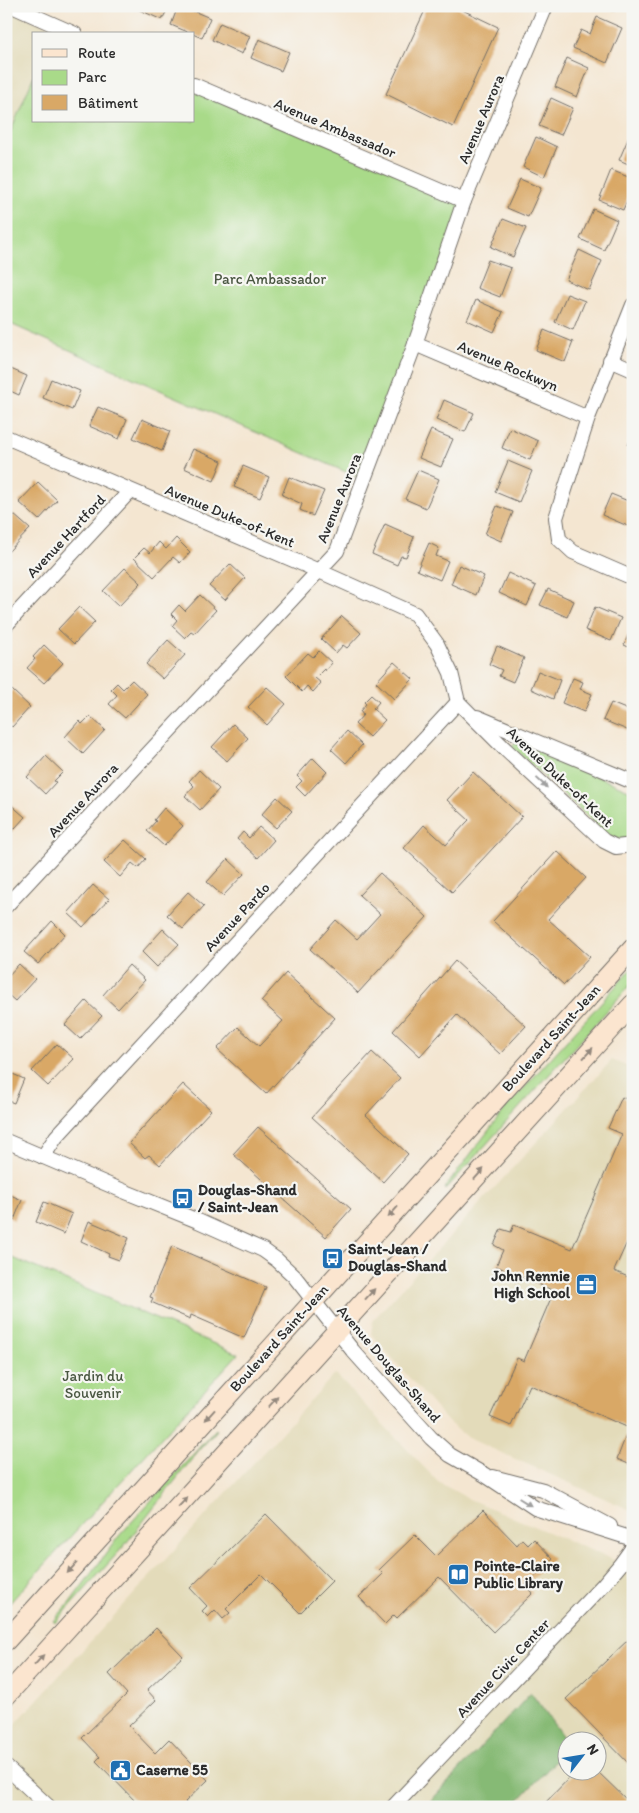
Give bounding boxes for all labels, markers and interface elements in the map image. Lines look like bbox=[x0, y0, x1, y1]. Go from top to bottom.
legend bbox=[32, 32, 195, 122]
text: Route bbox=[78, 44, 116, 62]
text: Parc bbox=[78, 68, 107, 86]
street label: Avenue Aurora bbox=[454, 71, 508, 166]
text: Bâtiment bbox=[78, 94, 139, 112]
street label: Avenue Ambassador bbox=[271, 94, 399, 162]
park label: Parc Ambassador bbox=[214, 270, 326, 288]
street label: Avenue Rockwyn bbox=[455, 337, 561, 395]
street label: Avenue Aurora bbox=[313, 450, 365, 546]
street label: Avenue Duke-of-Kent bbox=[163, 481, 298, 552]
street label: Avenue Hartford bbox=[23, 490, 110, 581]
street label: Avenue Duke-of-Kent bbox=[503, 723, 617, 831]
street label: Avenue Aurora bbox=[44, 759, 122, 841]
one-way arrow bbox=[536, 777, 548, 789]
street label: Avenue Pardo bbox=[200, 879, 274, 955]
street label: Boulevard Saint-Jean bbox=[498, 980, 604, 1096]
one-way arrow bbox=[582, 1048, 594, 1060]
one-way arrow bbox=[473, 1168, 485, 1180]
place label: Douglas-Shand / Saint-Jean bbox=[197, 1181, 298, 1216]
bus stop icon: Douglas-Shand / Saint-Jean bbox=[170, 1187, 194, 1211]
one-way arrow bbox=[387, 1206, 399, 1218]
place label: Saint-Jean / Douglas-Shand bbox=[348, 1240, 448, 1276]
bus stop icon: Saint-Jean / Douglas-Shand bbox=[320, 1246, 344, 1270]
place label: John Rennie High School bbox=[490, 1267, 571, 1303]
office icon: John Rennie High School bbox=[574, 1273, 598, 1297]
street label: Boulevard Saint-Jean bbox=[226, 1280, 332, 1396]
one-way arrow bbox=[364, 1289, 376, 1301]
street label: Avenue Douglas-Shand bbox=[333, 1302, 445, 1426]
park label: Jardin du Souvenir bbox=[62, 1367, 124, 1402]
one-way arrow bbox=[267, 1396, 279, 1408]
one-way arrow bbox=[204, 1408, 216, 1420]
one-way arrow bbox=[177, 1496, 189, 1508]
one-way arrow bbox=[519, 1497, 532, 1507]
place label: Pointe-Claire Public Library bbox=[474, 1557, 564, 1593]
one-way arrow bbox=[67, 1561, 78, 1574]
library icon: Pointe-Claire Public Library bbox=[446, 1563, 470, 1587]
street label: Avenue Civic Center bbox=[453, 1615, 553, 1721]
one-way arrow bbox=[33, 1654, 45, 1666]
north arrow bbox=[556, 1730, 606, 1780]
text: N bbox=[583, 1741, 602, 1758]
public building icon: Caserne 55 bbox=[108, 1758, 132, 1782]
place label: Caserne 55 bbox=[136, 1761, 208, 1779]

